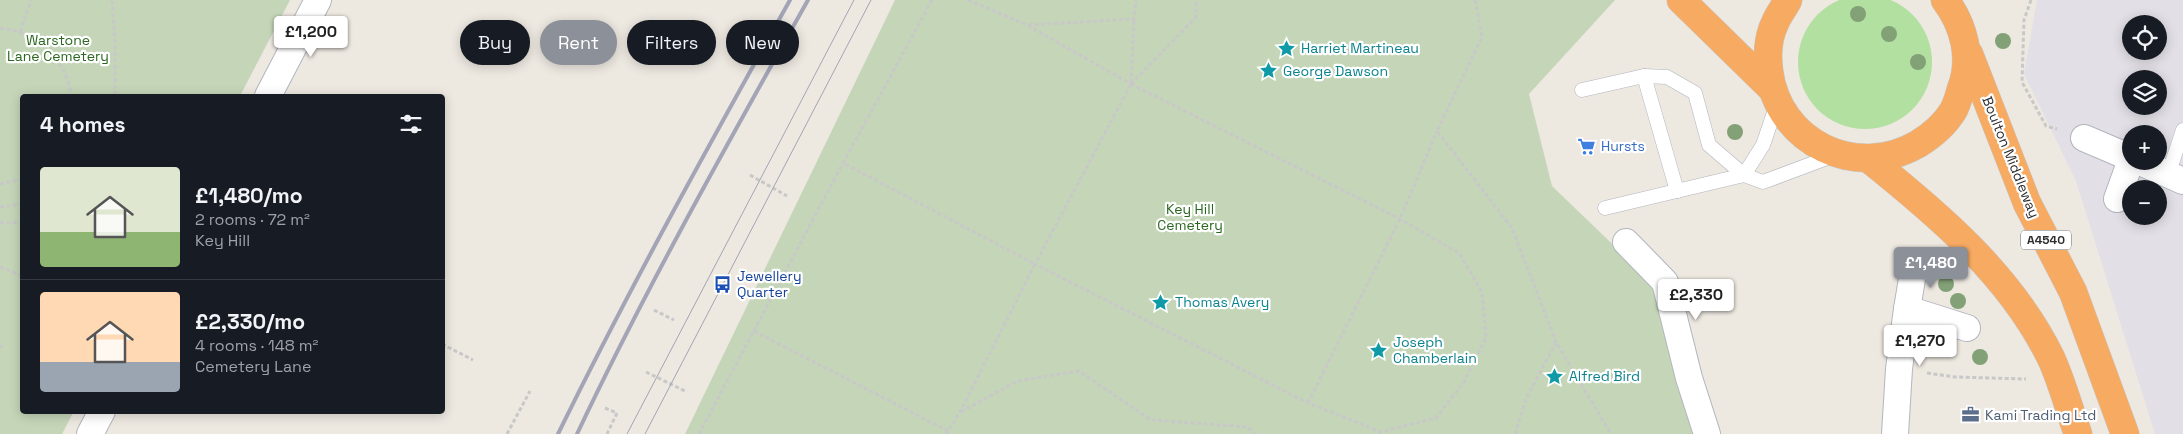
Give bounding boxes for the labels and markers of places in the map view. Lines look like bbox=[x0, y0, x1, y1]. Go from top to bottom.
pin: £1,200 bbox=[270, 15, 352, 58]
place icon: Harriet Martineau bbox=[1277, 38, 1297, 58]
place label: Harriet Martineau bbox=[1301, 39, 1419, 57]
place icon: George Dawson bbox=[1259, 61, 1279, 81]
place label: George Dawson bbox=[1283, 62, 1388, 80]
supermarket icon: Hursts bbox=[1577, 136, 1597, 156]
place label: Hursts bbox=[1601, 137, 1645, 155]
pin: £1,480 bbox=[1890, 246, 1972, 289]
place label: Jewellery Quarter bbox=[737, 267, 801, 301]
bus stop icon: Jewellery Quarter bbox=[713, 274, 733, 294]
pin: £2,330 bbox=[1655, 278, 1737, 321]
place icon: Thomas Avery bbox=[1151, 292, 1171, 312]
place label: Thomas Avery bbox=[1175, 293, 1269, 311]
pin: £1,270 bbox=[1879, 324, 1961, 367]
place label: Joseph Chamberlain bbox=[1393, 333, 1477, 367]
place icon: Joseph Chamberlain bbox=[1369, 340, 1389, 360]
place icon: Alfred Bird bbox=[1545, 366, 1565, 386]
place label: Alfred Bird bbox=[1569, 367, 1640, 385]
office icon: Kami Trading Ltd bbox=[1961, 405, 1981, 425]
place label: Kami Trading Ltd bbox=[1985, 406, 2096, 424]

